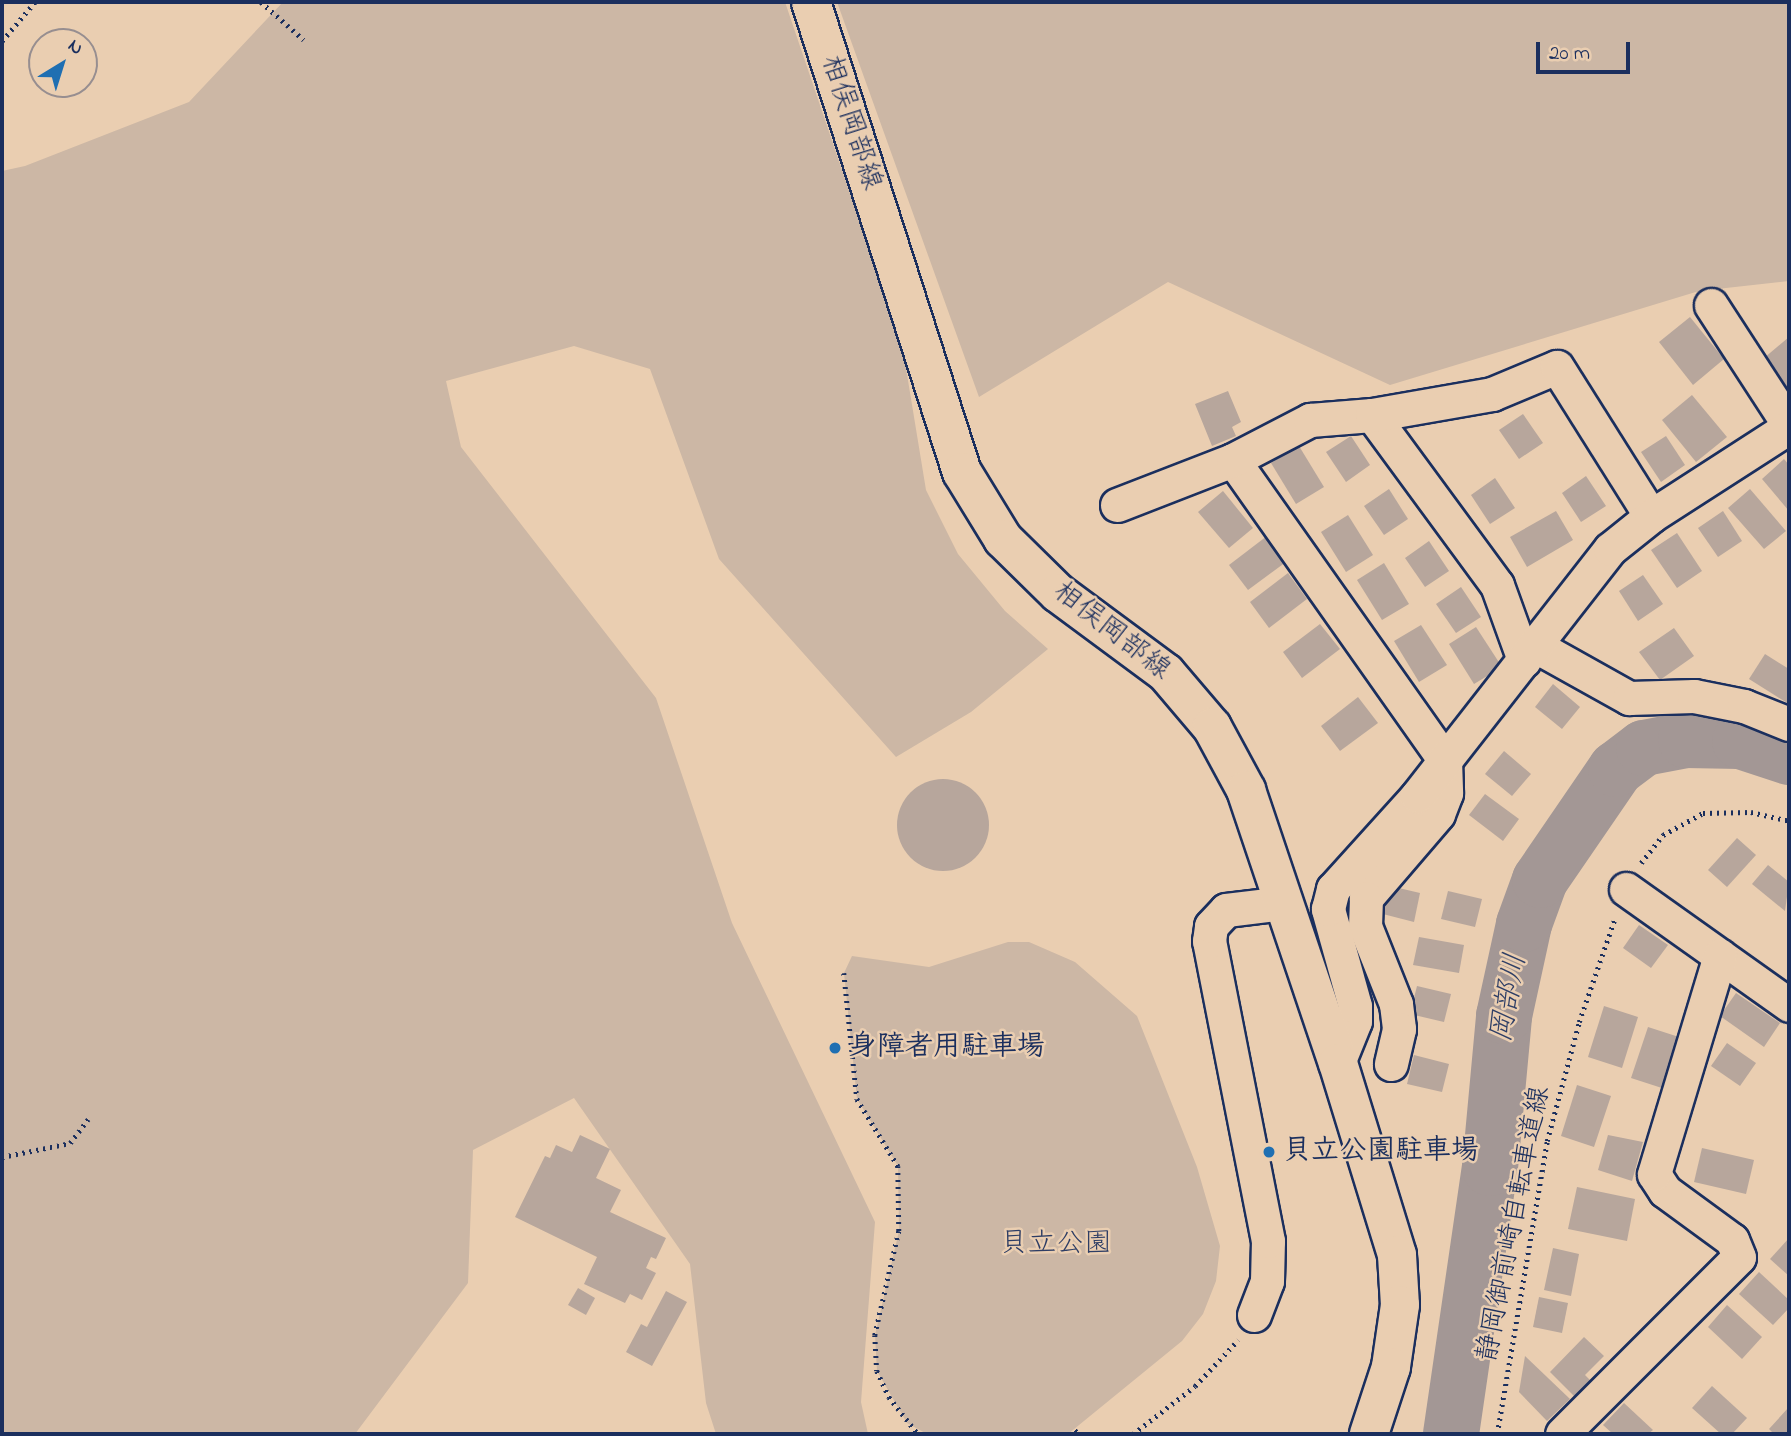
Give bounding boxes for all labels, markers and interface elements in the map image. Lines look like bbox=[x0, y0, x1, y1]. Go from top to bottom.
north arrow bbox=[28, 28, 98, 98]
scale bar bbox=[1539, 28, 1634, 72]
text: N bbox=[62, 33, 88, 62]
text: 20 m bbox=[1549, 39, 1590, 69]
street label: 相俣岡部線 bbox=[812, 51, 888, 195]
street label: 相俣岡部線 bbox=[1045, 576, 1177, 688]
water label: 岡部川 bbox=[1484, 951, 1536, 1045]
place label: 身障者用駐車場 bbox=[849, 1031, 1045, 1065]
marker: 身障者用駐車場 bbox=[827, 1040, 843, 1056]
street label: 静岡御前崎自転車道線 bbox=[1472, 1083, 1558, 1365]
place label: 貝立公園駐車場 bbox=[1283, 1135, 1479, 1169]
marker: 貝立公園駐車場 bbox=[1261, 1144, 1277, 1160]
park label: 貝立公園 bbox=[1000, 1228, 1112, 1262]

